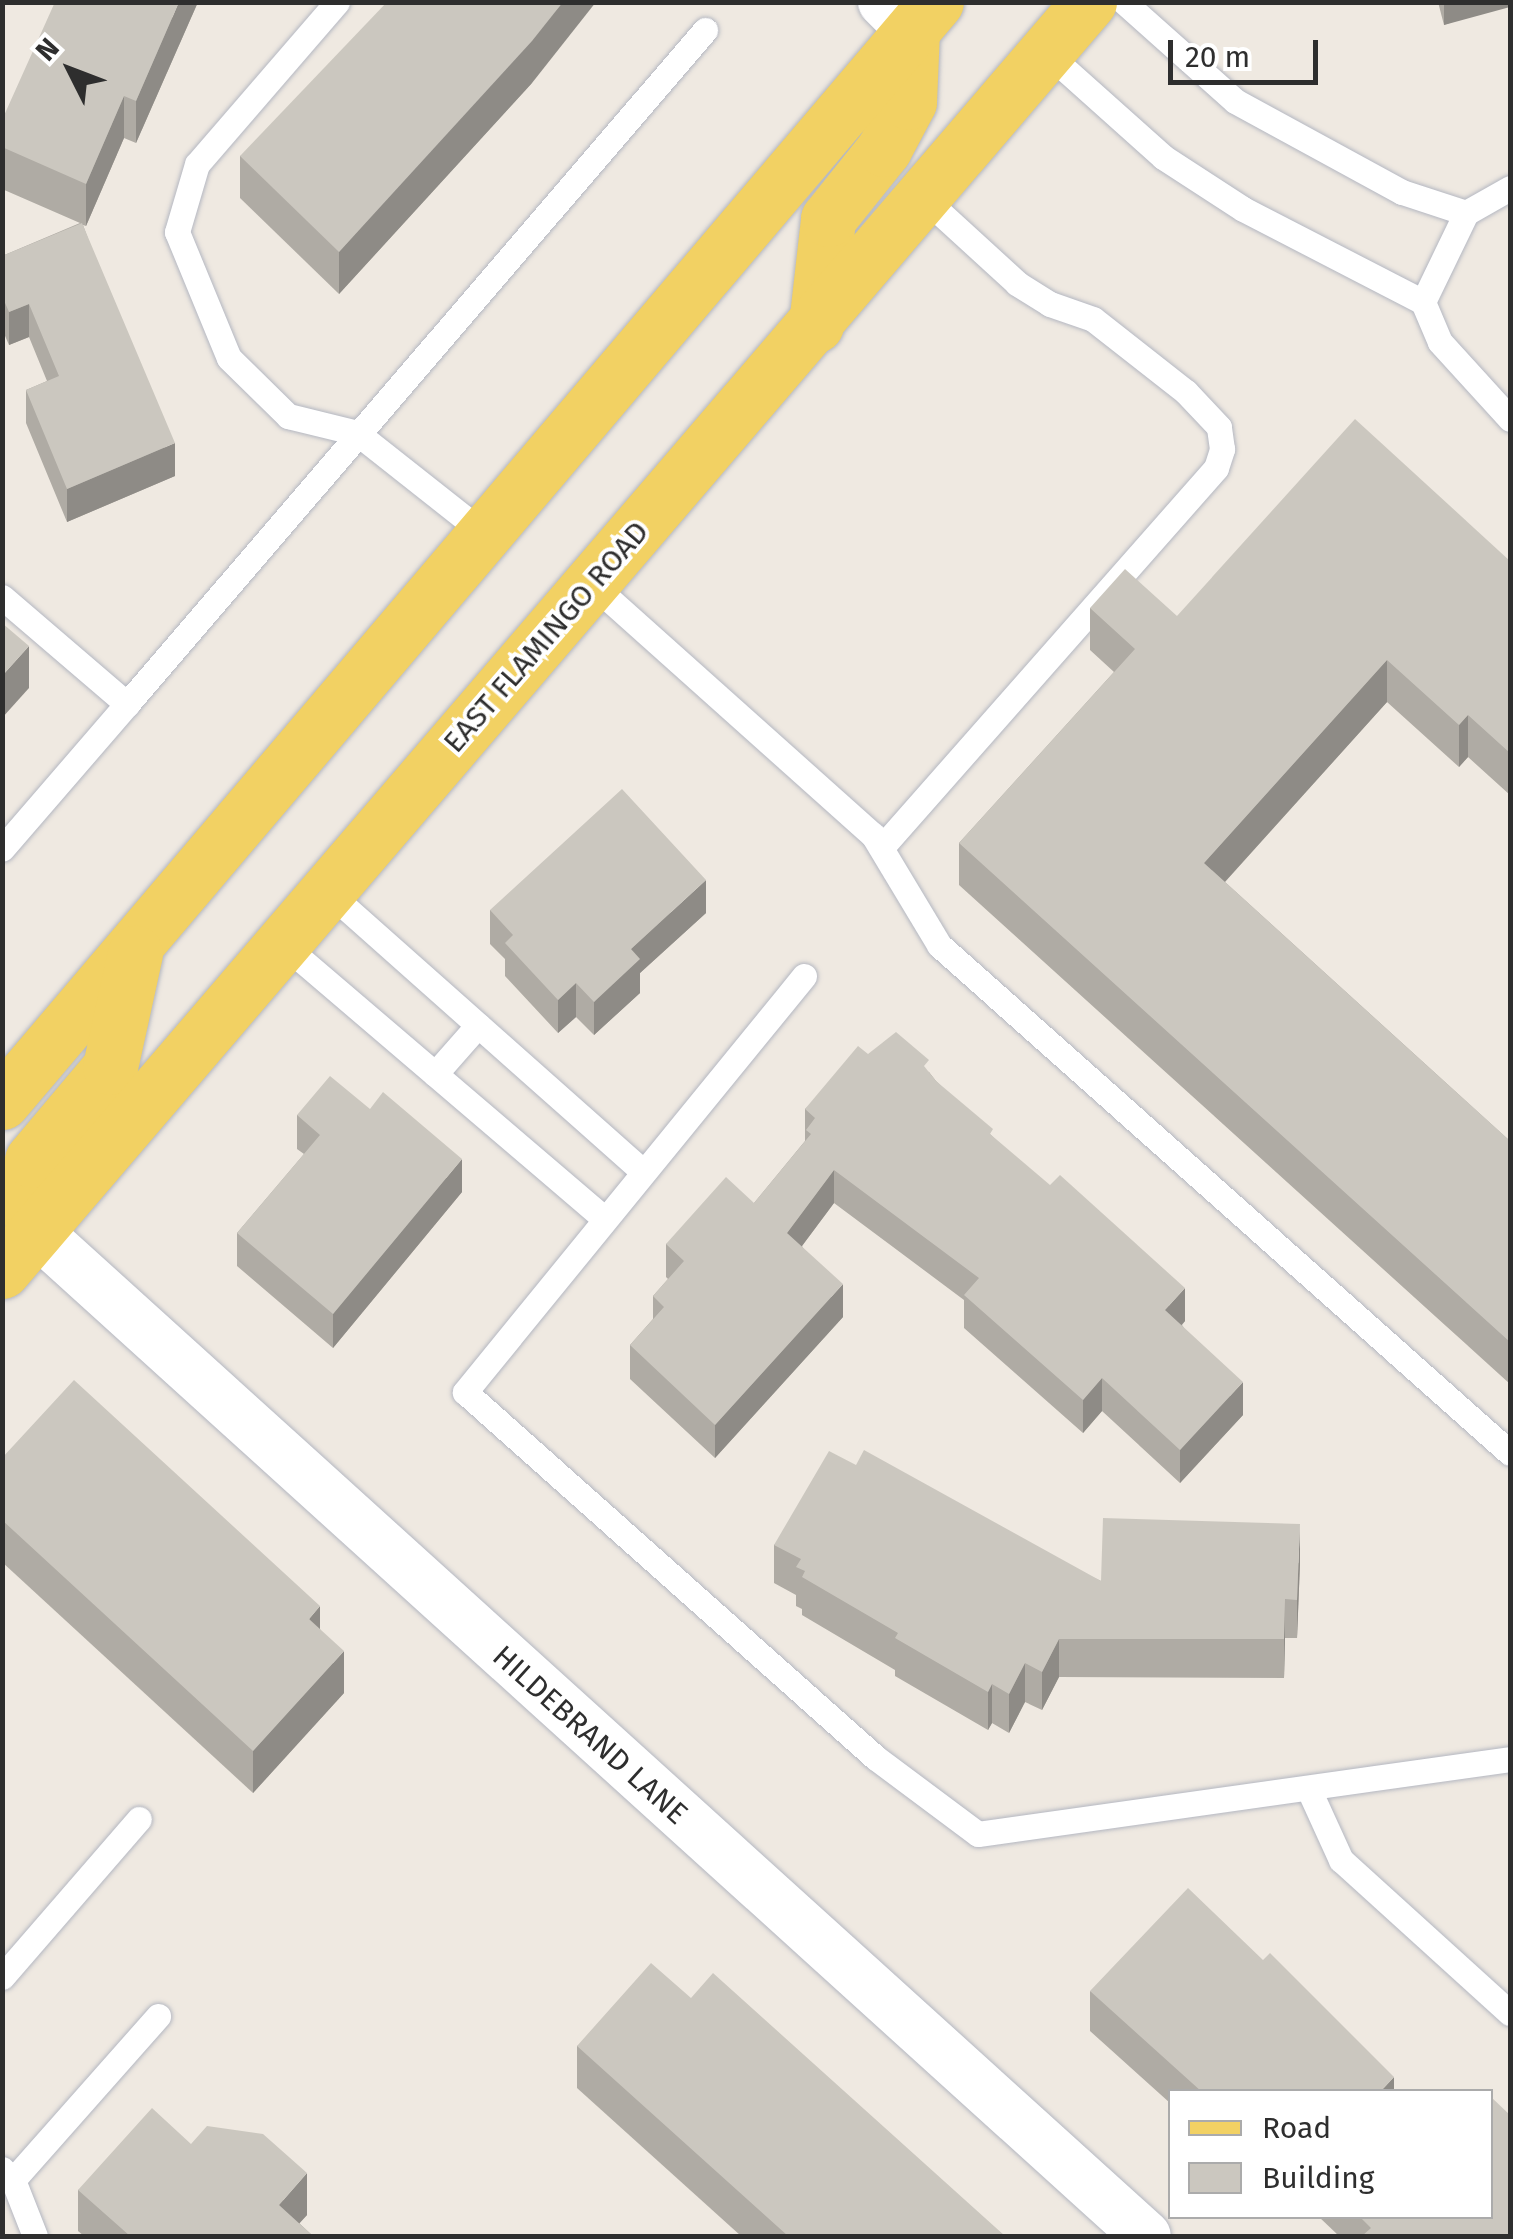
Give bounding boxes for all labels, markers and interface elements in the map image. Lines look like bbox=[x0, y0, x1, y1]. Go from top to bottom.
north arrow bbox=[20, 20, 120, 120]
scale bar bbox=[1173, 20, 1323, 82]
text: N bbox=[29, 32, 66, 68]
text: 20 m bbox=[1185, 39, 1250, 75]
street label: EAST FLAMINGO ROAD bbox=[436, 514, 656, 760]
street label: HILDEBRAND LANE bbox=[485, 1638, 695, 1832]
legend bbox=[1168, 2089, 1493, 2219]
text: Road bbox=[1262, 2110, 1331, 2146]
text: Building bbox=[1262, 2160, 1374, 2196]

